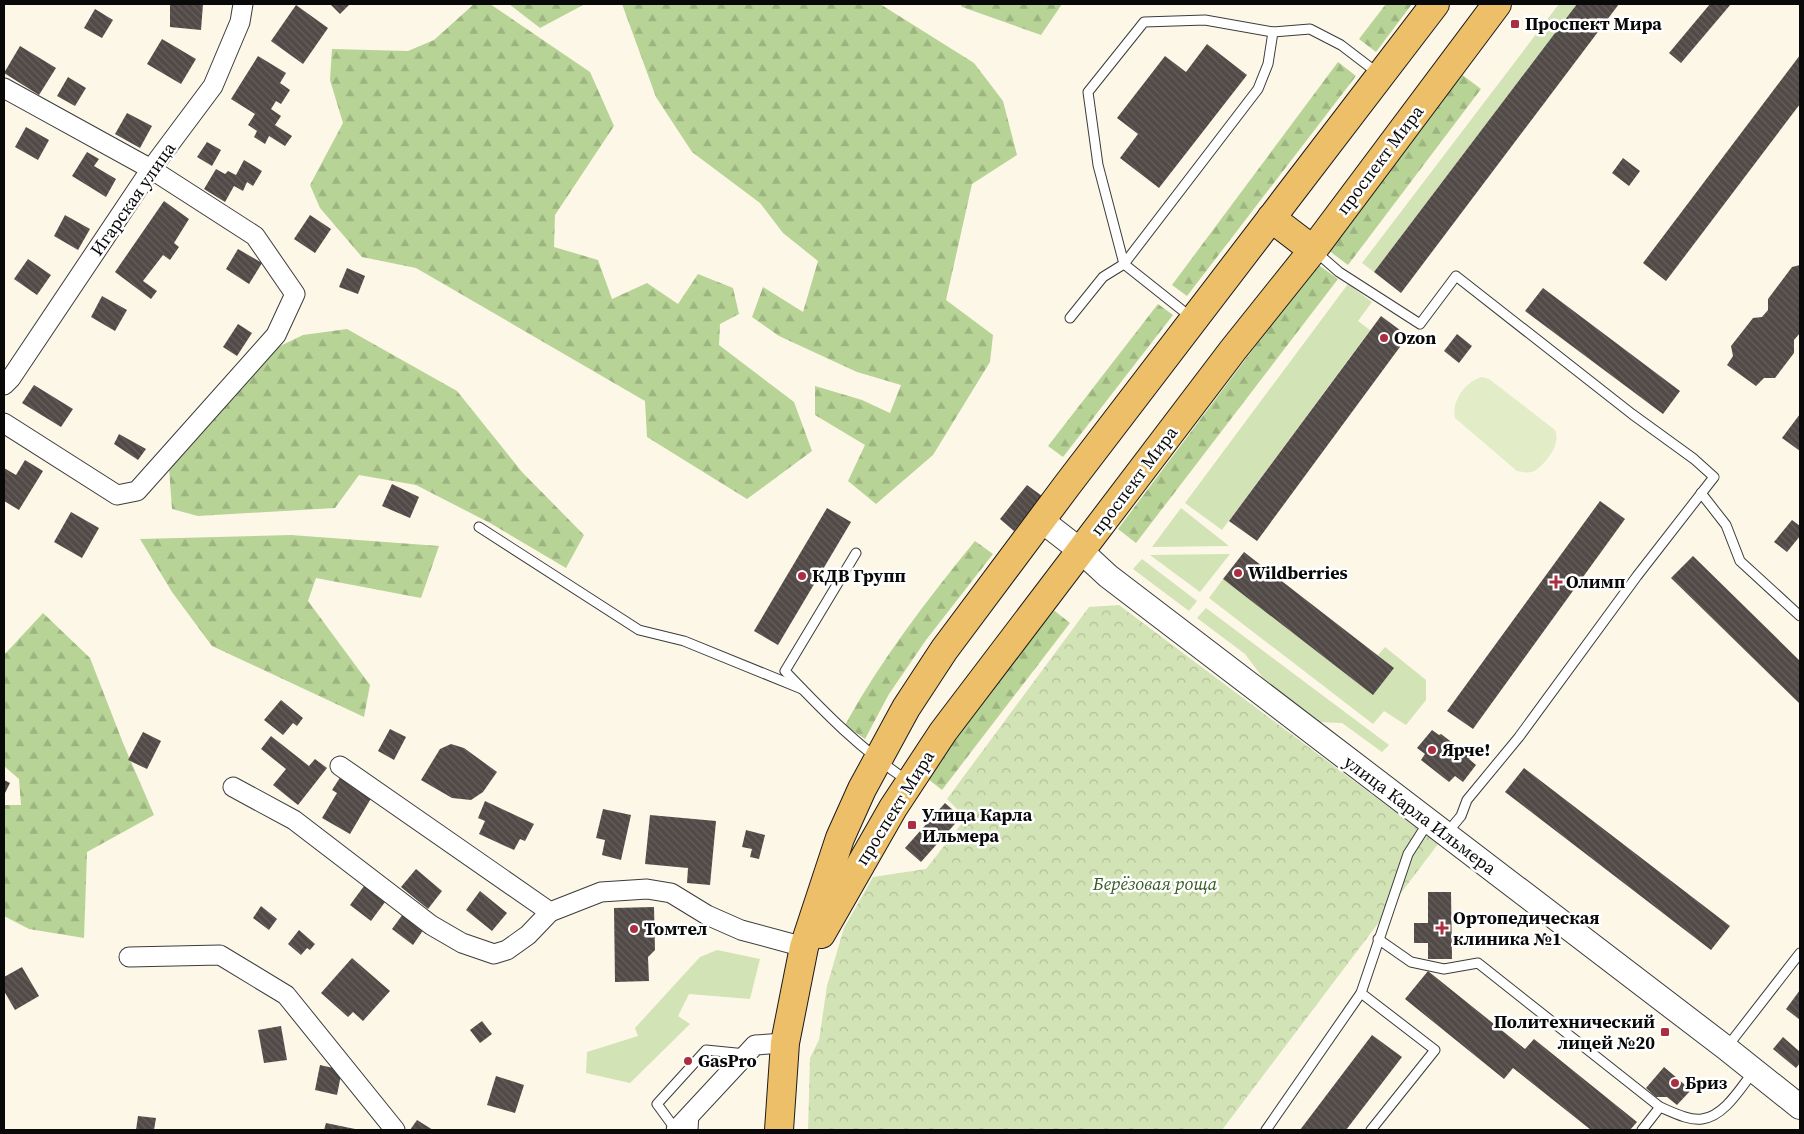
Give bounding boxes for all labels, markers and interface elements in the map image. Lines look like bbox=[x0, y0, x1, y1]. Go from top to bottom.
place label: Проспект Мира bbox=[1525, 11, 1662, 36]
marker: Проспект Мира bbox=[1509, 18, 1521, 30]
street label: проспект Мира bbox=[1330, 99, 1430, 220]
street label: Игарская улица bbox=[84, 136, 182, 261]
place label: Ozon bbox=[1394, 325, 1436, 350]
marker: Ozon bbox=[1378, 332, 1390, 344]
street label: проспект Мира bbox=[1084, 420, 1184, 541]
place label: Wildberries bbox=[1248, 560, 1348, 585]
place label: КДВ Групп bbox=[812, 563, 906, 588]
marker: Wildberries bbox=[1232, 567, 1244, 579]
place label: Олимп bbox=[1566, 569, 1625, 594]
marker: КДВ Групп bbox=[796, 570, 808, 582]
marker: Олимп bbox=[1550, 576, 1562, 588]
place label: Ярче! bbox=[1442, 737, 1490, 762]
marker: Ярче! bbox=[1426, 744, 1438, 756]
street label: проспект Мира bbox=[849, 745, 940, 870]
street label: улица Карла Ильмера bbox=[1339, 749, 1502, 881]
place label: Улица Карла Ильмера bbox=[922, 802, 1033, 848]
marker: Улица Карла Ильмера bbox=[906, 819, 918, 831]
park label: Берёзовая роща bbox=[1092, 871, 1218, 896]
place label: Ортопедическая клиника №1 bbox=[1453, 905, 1600, 951]
place label: Томтел bbox=[644, 916, 707, 941]
marker: Ортопедическая клиника №1 bbox=[1435, 921, 1449, 935]
marker: Томтел bbox=[628, 923, 640, 935]
place label: Политехнический лицей №20 bbox=[1494, 1009, 1655, 1055]
marker: Политехнический лицей №20 bbox=[1659, 1026, 1671, 1038]
place label: GasPro bbox=[698, 1048, 757, 1073]
marker: GasPro bbox=[682, 1055, 694, 1067]
place label: Бриз bbox=[1685, 1070, 1728, 1095]
marker: Бриз bbox=[1669, 1077, 1681, 1089]

